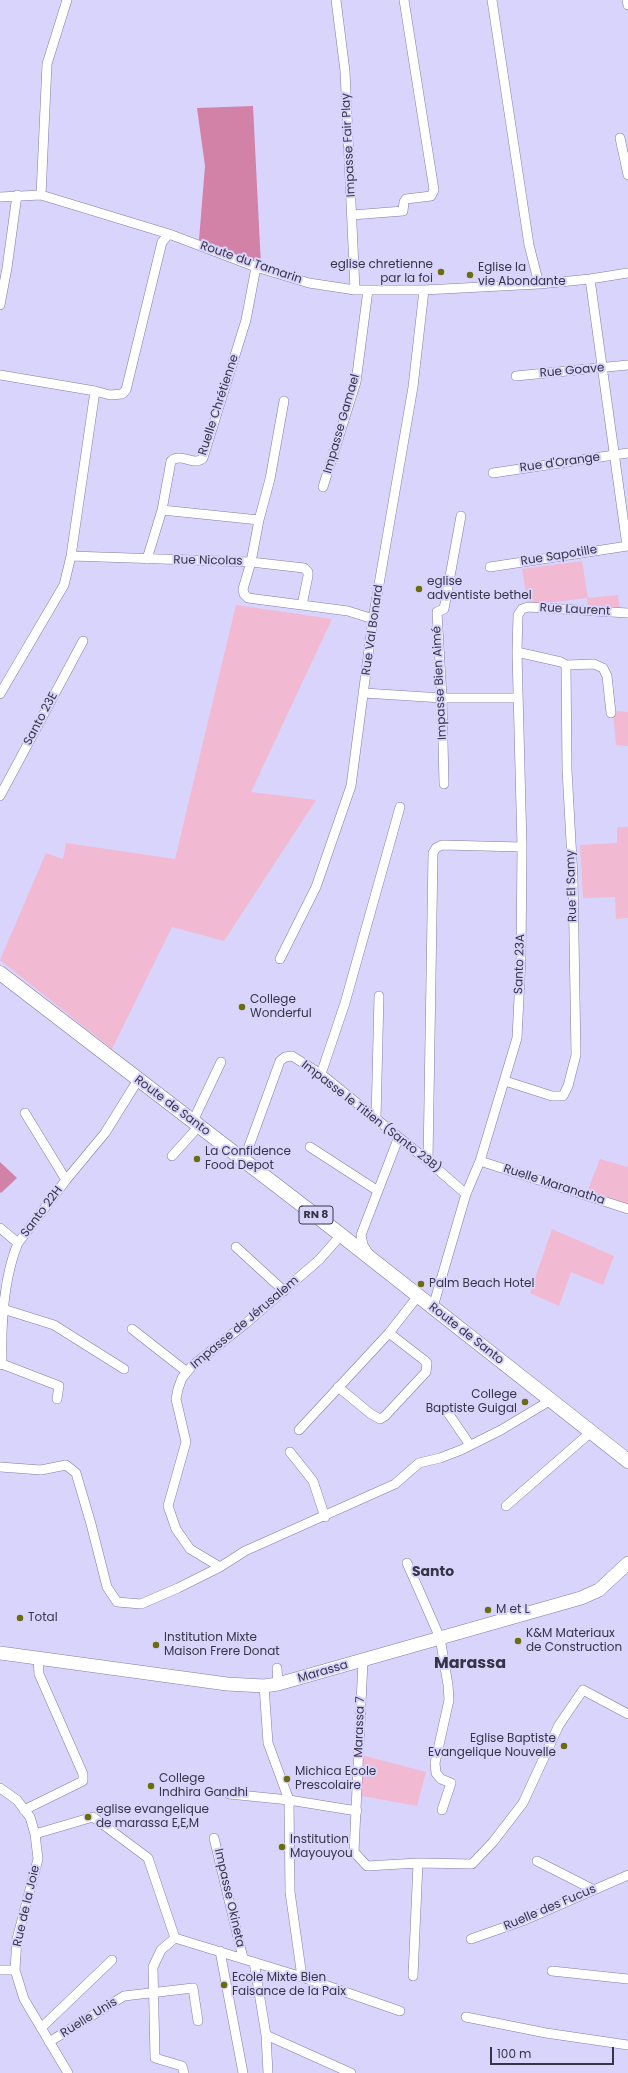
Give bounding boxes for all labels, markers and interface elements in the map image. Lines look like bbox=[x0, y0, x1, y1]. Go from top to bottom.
street label: Impasse Fair Play bbox=[339, 93, 359, 197]
street label: Route du Tamarin bbox=[198, 239, 304, 287]
place label: eglise chretienne par la foi bbox=[330, 258, 433, 286]
place label: Eglise la vie Abondante bbox=[478, 261, 566, 289]
marker: eglise chretienne par la foi bbox=[436, 267, 446, 277]
marker: Eglise la vie Abondante bbox=[465, 270, 475, 280]
street label: Ruelle Chrétienne bbox=[196, 353, 242, 457]
street label: Rue Goave bbox=[539, 361, 605, 381]
street label: Impasse Gamael bbox=[321, 373, 363, 475]
street label: Rue d'Orange bbox=[519, 450, 601, 476]
street label: Rue Sapotille bbox=[520, 543, 598, 569]
street label: Rue Nicolas bbox=[173, 553, 243, 569]
place label: eglise adventiste bethel bbox=[427, 575, 532, 603]
street label: Rue Val Bonard bbox=[360, 584, 386, 676]
marker: eglise adventiste bethel bbox=[414, 584, 424, 594]
street label: Rue Laurent bbox=[539, 601, 611, 619]
street label: Impasse Bien Aimé bbox=[430, 626, 450, 740]
street label: Santo 23E bbox=[21, 690, 61, 748]
street label: Rue El Samy bbox=[564, 850, 580, 922]
street label: Santo 23A bbox=[512, 934, 528, 994]
place label: College Wonderful bbox=[250, 993, 312, 1021]
marker: College Wonderful bbox=[237, 1002, 247, 1012]
street label: Impasse le Titien (Santo 23B) bbox=[298, 1058, 444, 1176]
street label: Route de Santo bbox=[131, 1073, 213, 1139]
place label: La Confidence Food Depot bbox=[205, 1145, 291, 1173]
marker: La Confidence Food Depot bbox=[192, 1154, 202, 1164]
street label: Ruelle Maranatha bbox=[501, 1162, 607, 1208]
street label: Santo 22H bbox=[18, 1184, 66, 1240]
road number: RN 8 bbox=[299, 1206, 333, 1224]
street label: Impasse de Jérusalem bbox=[188, 1274, 302, 1372]
place label: Palm Beach Hotel bbox=[429, 1277, 534, 1291]
marker: Palm Beach Hotel bbox=[416, 1279, 426, 1289]
street label: Route de Santo bbox=[426, 1300, 506, 1368]
place label: College Baptiste Guigal bbox=[426, 1388, 517, 1416]
marker: College Baptiste Guigal bbox=[520, 1397, 530, 1407]
district label: Santo bbox=[412, 1564, 454, 1580]
place label: M et L bbox=[496, 1603, 530, 1617]
marker: M et L bbox=[483, 1605, 493, 1615]
place label: Total bbox=[28, 1611, 58, 1625]
marker: Total bbox=[15, 1613, 25, 1623]
place label: K&M Materiaux de Construction bbox=[526, 1627, 622, 1655]
place label: Institution Mixte Maison Frere Donat bbox=[164, 1631, 280, 1659]
marker: K&M Materiaux de Construction bbox=[513, 1636, 523, 1646]
marker: Institution Mixte Maison Frere Donat bbox=[151, 1640, 161, 1650]
district label: Marassa bbox=[434, 1654, 506, 1674]
street label: Marassa bbox=[296, 1658, 350, 1686]
street label: Marassa 7 bbox=[352, 1696, 368, 1758]
place label: Eglise Baptiste Evangelique Nouvelle bbox=[428, 1732, 556, 1760]
marker: Eglise Baptiste Evangelique Nouvelle bbox=[559, 1741, 569, 1751]
place label: Michica Ecole Prescolaire bbox=[295, 1765, 376, 1793]
place label: College Indhira Gandhi bbox=[159, 1772, 248, 1800]
marker: Michica Ecole Prescolaire bbox=[282, 1774, 292, 1784]
marker: College Indhira Gandhi bbox=[146, 1781, 156, 1791]
place label: eglise evangelique de marassa E,E,M bbox=[96, 1803, 209, 1831]
marker: eglise evangelique de marassa E,E,M bbox=[83, 1812, 93, 1822]
place label: Institution Mayouyou bbox=[290, 1833, 353, 1861]
marker: Institution Mayouyou bbox=[277, 1842, 287, 1852]
street label: Impasse Okineta bbox=[211, 1847, 247, 1949]
street label: Rue de la Joie bbox=[11, 1864, 43, 1948]
street label: Ruelle des Fucus bbox=[502, 1882, 598, 1934]
place label: Ecole Mixte Bien Faisance de la Paix bbox=[232, 1971, 346, 1999]
marker: Ecole Mixte Bien Faisance de la Paix bbox=[219, 1980, 229, 1990]
street label: Ruelle Unis bbox=[58, 1995, 120, 2041]
scale bar bbox=[492, 2039, 616, 2065]
text: 100 m bbox=[497, 2045, 531, 2062]

